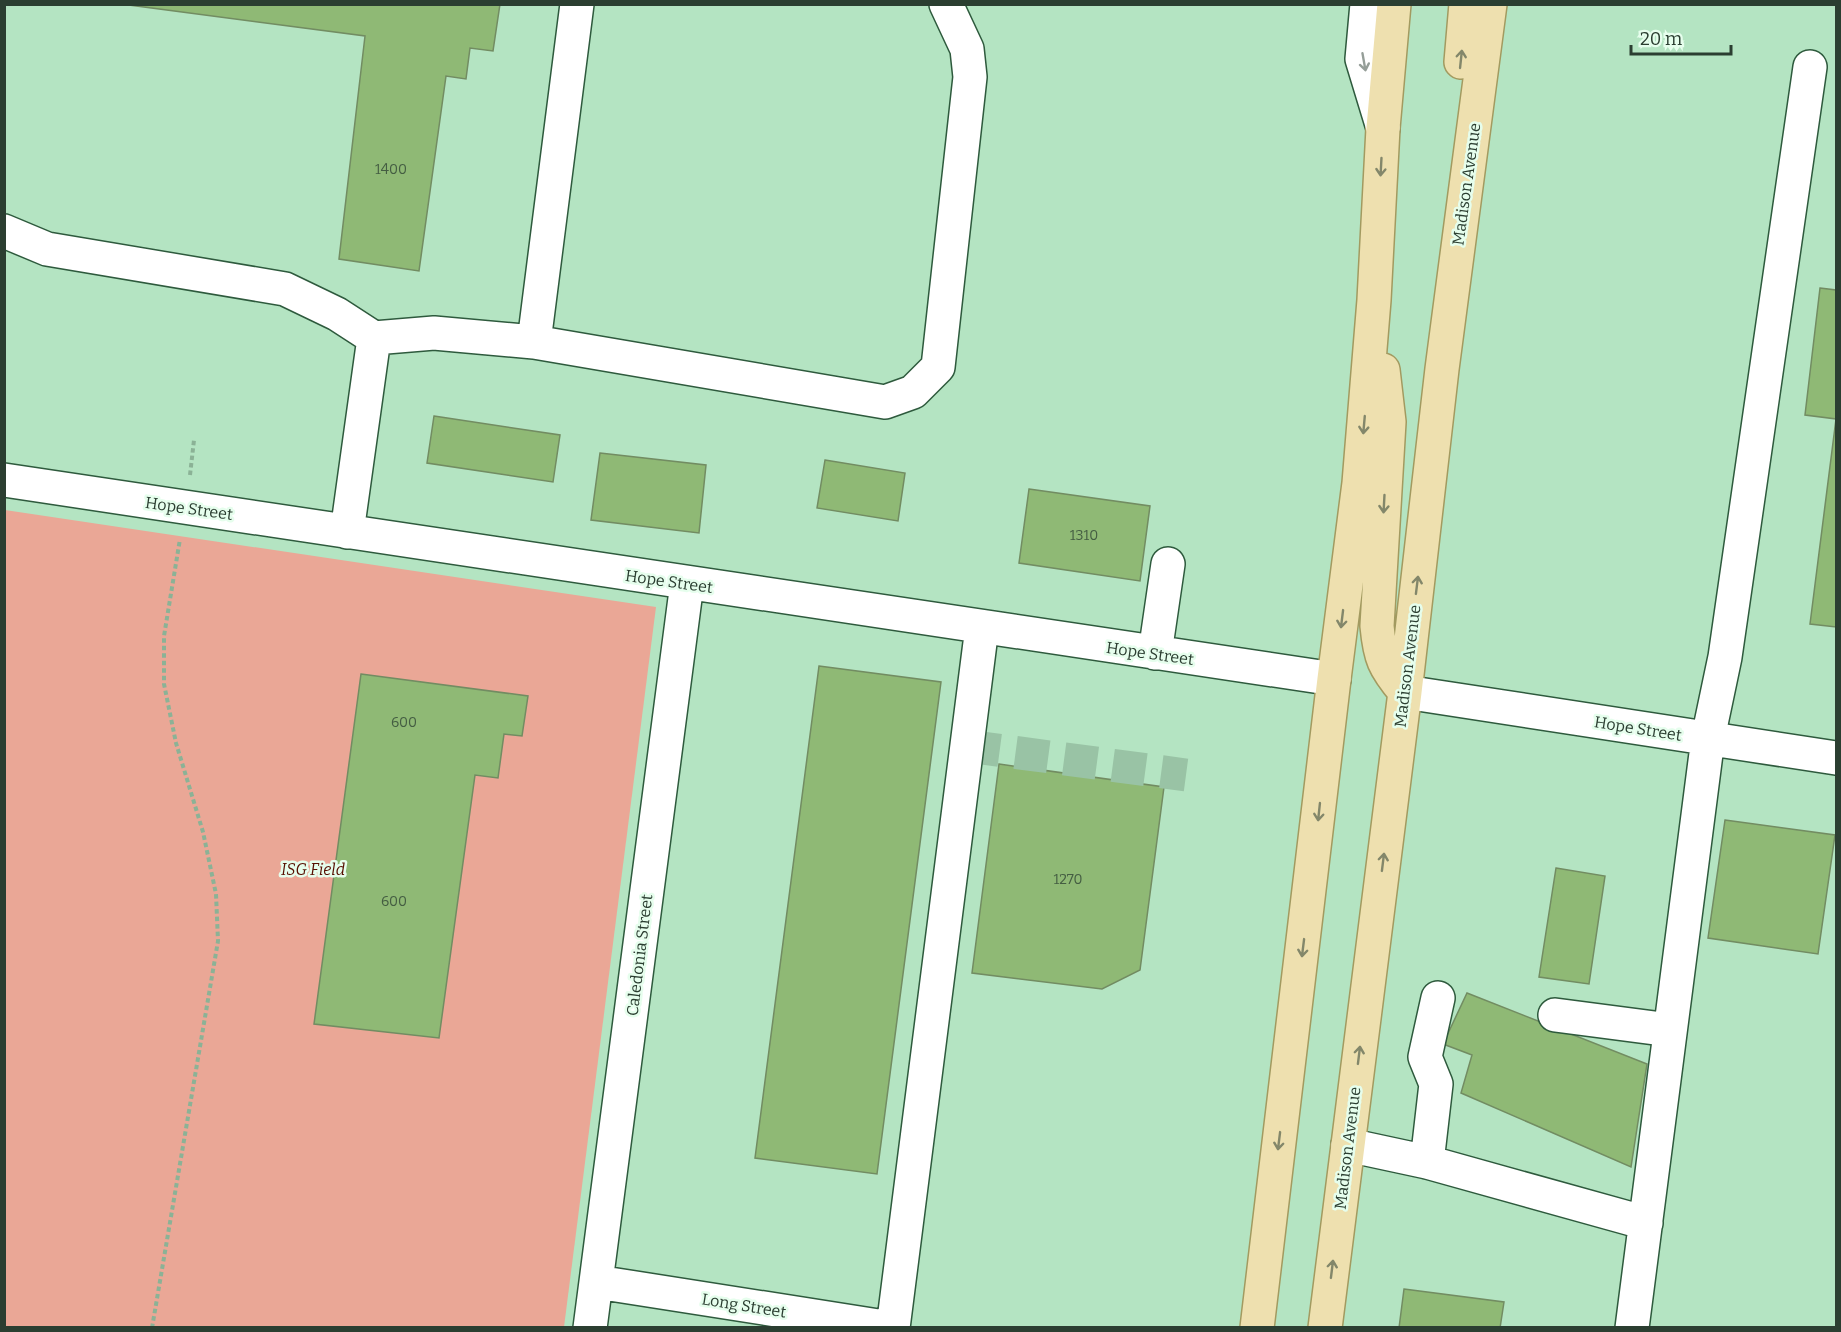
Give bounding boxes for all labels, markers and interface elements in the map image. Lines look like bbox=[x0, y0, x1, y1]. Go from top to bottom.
scale bar bbox=[1631, 18, 1732, 56]
text: 20 m bbox=[1640, 28, 1682, 50]
one-way arrow bbox=[1456, 50, 1467, 70]
one-way arrow bbox=[1359, 52, 1370, 72]
street label: Madison Avenue bbox=[1448, 122, 1484, 247]
one-way arrow bbox=[1375, 157, 1386, 177]
house number: 1400 bbox=[375, 161, 407, 178]
one-way arrow bbox=[1358, 414, 1369, 434]
street label: Hope Street bbox=[144, 493, 234, 524]
one-way arrow bbox=[1378, 494, 1389, 514]
house number: 1310 bbox=[1070, 527, 1098, 544]
street label: Hope Street bbox=[624, 566, 714, 597]
one-way arrow bbox=[1412, 575, 1423, 595]
street label: Madison Avenue bbox=[1391, 604, 1424, 728]
one-way arrow bbox=[1336, 608, 1347, 628]
street label: Hope Street bbox=[1105, 638, 1195, 669]
street label: Hope Street bbox=[1593, 712, 1683, 745]
house number: 600 bbox=[391, 714, 417, 731]
one-way arrow bbox=[1313, 802, 1324, 822]
one-way arrow bbox=[1378, 852, 1389, 872]
park label: ISG Field bbox=[281, 860, 345, 879]
house number: 1270 bbox=[1054, 871, 1082, 888]
house number: 600 bbox=[381, 893, 407, 910]
street label: Caledonia Street bbox=[623, 893, 656, 1017]
one-way arrow bbox=[1297, 937, 1308, 957]
one-way arrow bbox=[1354, 1046, 1365, 1066]
street label: Madison Avenue bbox=[1331, 1086, 1364, 1210]
one-way arrow bbox=[1274, 1131, 1285, 1151]
one-way arrow bbox=[1327, 1260, 1338, 1280]
street label: Long Street bbox=[700, 1289, 788, 1322]

